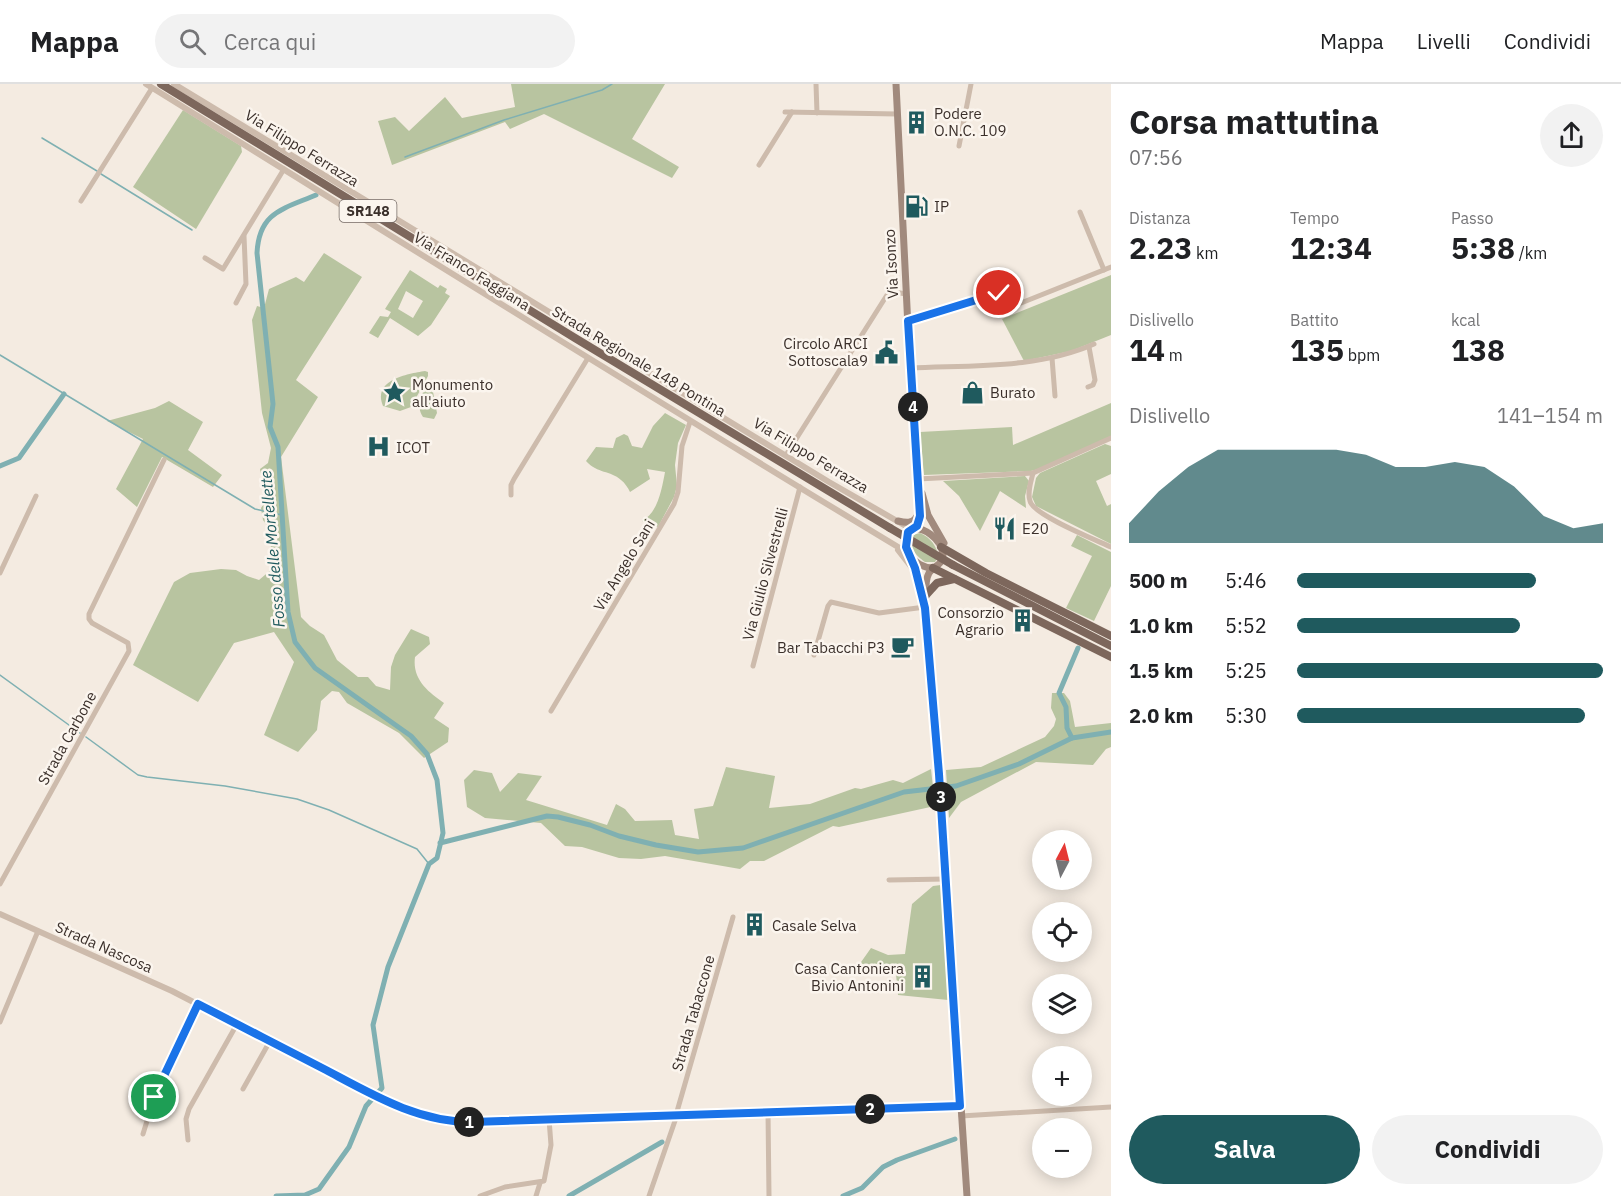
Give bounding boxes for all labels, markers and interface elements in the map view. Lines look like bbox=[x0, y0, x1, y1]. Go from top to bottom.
search box bbox=[155, 14, 575, 68]
text: Mappa bbox=[30, 23, 119, 60]
icon: search bbox=[176, 25, 209, 58]
text: Cerca qui bbox=[224, 27, 316, 56]
text: Mappa bbox=[1320, 27, 1384, 55]
text: Livelli bbox=[1417, 27, 1471, 55]
text: Condividi bbox=[1504, 27, 1591, 55]
text: Corsa mattutina bbox=[1129, 100, 1379, 143]
place label: Podere O.N.C. 109 bbox=[934, 104, 1006, 140]
button: share bbox=[1540, 104, 1603, 167]
street label: Via Filippo Ferrazza bbox=[241, 105, 363, 191]
building icon: Podere O.N.C. 109 bbox=[903, 109, 929, 135]
text: 07:56 bbox=[1129, 144, 1183, 171]
fuel station icon: IP bbox=[903, 193, 929, 219]
place label: IP bbox=[934, 197, 949, 216]
road number: SR148 bbox=[340, 200, 397, 222]
text: Distanza bbox=[1129, 208, 1191, 228]
text: Tempo bbox=[1290, 208, 1339, 228]
text: Passo bbox=[1451, 208, 1494, 228]
street label: Via Franco Faggiana bbox=[410, 227, 534, 315]
text: 2.23 bbox=[1129, 228, 1192, 267]
text: 12:34 bbox=[1290, 228, 1372, 267]
text: 5:38 bbox=[1451, 228, 1515, 267]
street label: Via Isonzo bbox=[880, 229, 902, 299]
text: km bbox=[1192, 243, 1219, 263]
text: /km bbox=[1515, 243, 1547, 263]
pin bbox=[973, 267, 1024, 318]
icon: check bbox=[982, 276, 1015, 309]
street label: Strada Regionale 148 Pontina bbox=[549, 301, 729, 421]
text: Dislivello bbox=[1129, 310, 1194, 330]
text: Battito bbox=[1290, 310, 1339, 330]
text: kcal bbox=[1451, 310, 1480, 330]
text: 14 bbox=[1129, 330, 1165, 369]
text: 135 bbox=[1290, 330, 1344, 369]
text: 138 bbox=[1451, 330, 1505, 369]
place label: Circolo ARCI Sottoscala9 bbox=[783, 334, 868, 370]
public building icon: Circolo ARCI Sottoscala9 bbox=[873, 339, 899, 365]
text: m bbox=[1165, 345, 1183, 365]
text: bpm bbox=[1344, 345, 1380, 365]
place label: Monumento all'aiuto bbox=[412, 375, 493, 411]
shop icon: Burato bbox=[959, 379, 985, 405]
place icon: Monumento all'aiuto bbox=[381, 380, 407, 406]
place label: Burato bbox=[990, 383, 1035, 402]
pin: 4 bbox=[898, 392, 928, 422]
text: 4 bbox=[908, 397, 918, 417]
text: Dislivello bbox=[1129, 402, 1210, 429]
text: 141–154 m bbox=[1497, 402, 1603, 429]
street label: Via Filippo Ferrazza bbox=[750, 413, 872, 497]
hospital icon: ICOT bbox=[365, 434, 391, 460]
place label: ICOT bbox=[396, 438, 430, 457]
water label: Fosso delle Mortellette bbox=[255, 470, 289, 628]
street label: Via Giulio Silvestrelli bbox=[738, 505, 792, 643]
restaurant icon: E20 bbox=[991, 515, 1017, 541]
street label: Via Angelo Sani bbox=[589, 516, 659, 614]
place label: E20 bbox=[1022, 519, 1049, 538]
text: 500 m bbox=[1129, 567, 1188, 594]
text: 5:46 bbox=[1225, 567, 1267, 594]
place label: Consorzio Agrario bbox=[937, 603, 1004, 639]
building icon: Consorzio Agrario bbox=[1009, 608, 1035, 634]
text: 1.0 km bbox=[1129, 612, 1193, 639]
text: 5:52 bbox=[1225, 612, 1267, 639]
cafe icon: Bar Tabacchi P3 bbox=[890, 634, 916, 660]
place label: Bar Tabacchi P3 bbox=[777, 638, 885, 657]
text: 1.5 km bbox=[1129, 657, 1193, 684]
text: 5:25 bbox=[1225, 657, 1267, 684]
street label: Strada Carbone bbox=[33, 688, 101, 788]
text: 2.0 km bbox=[1129, 702, 1193, 729]
text: 5:30 bbox=[1225, 702, 1267, 729]
pin: 3 bbox=[926, 782, 956, 812]
text: 3 bbox=[936, 787, 946, 807]
north arrow bbox=[1032, 830, 1092, 890]
map controls bbox=[1032, 830, 1092, 1178]
button: locate bbox=[1032, 902, 1092, 962]
building icon: Casale Selva bbox=[741, 912, 767, 938]
place label: Casale Selva bbox=[772, 916, 857, 935]
street label: Strada Nascosa bbox=[52, 917, 156, 977]
street label: Strada Tabaccone bbox=[667, 953, 719, 1073]
place label: Casa Cantoniera Bivio Antonini bbox=[794, 959, 904, 995]
building icon: Casa Cantoniera Bivio Antonini bbox=[909, 964, 935, 990]
button: layers bbox=[1032, 974, 1092, 1034]
button: + bbox=[1032, 1046, 1092, 1106]
pin bbox=[128, 1071, 179, 1122]
icon: arrive bbox=[137, 1080, 170, 1113]
pin: 2 bbox=[855, 1094, 885, 1124]
text: 2 bbox=[865, 1099, 875, 1119]
pin: 1 bbox=[454, 1107, 484, 1137]
text: 1 bbox=[464, 1112, 474, 1132]
button: Salva bbox=[1129, 1115, 1360, 1184]
button: Condividi bbox=[1372, 1115, 1603, 1184]
button: − bbox=[1032, 1118, 1092, 1178]

